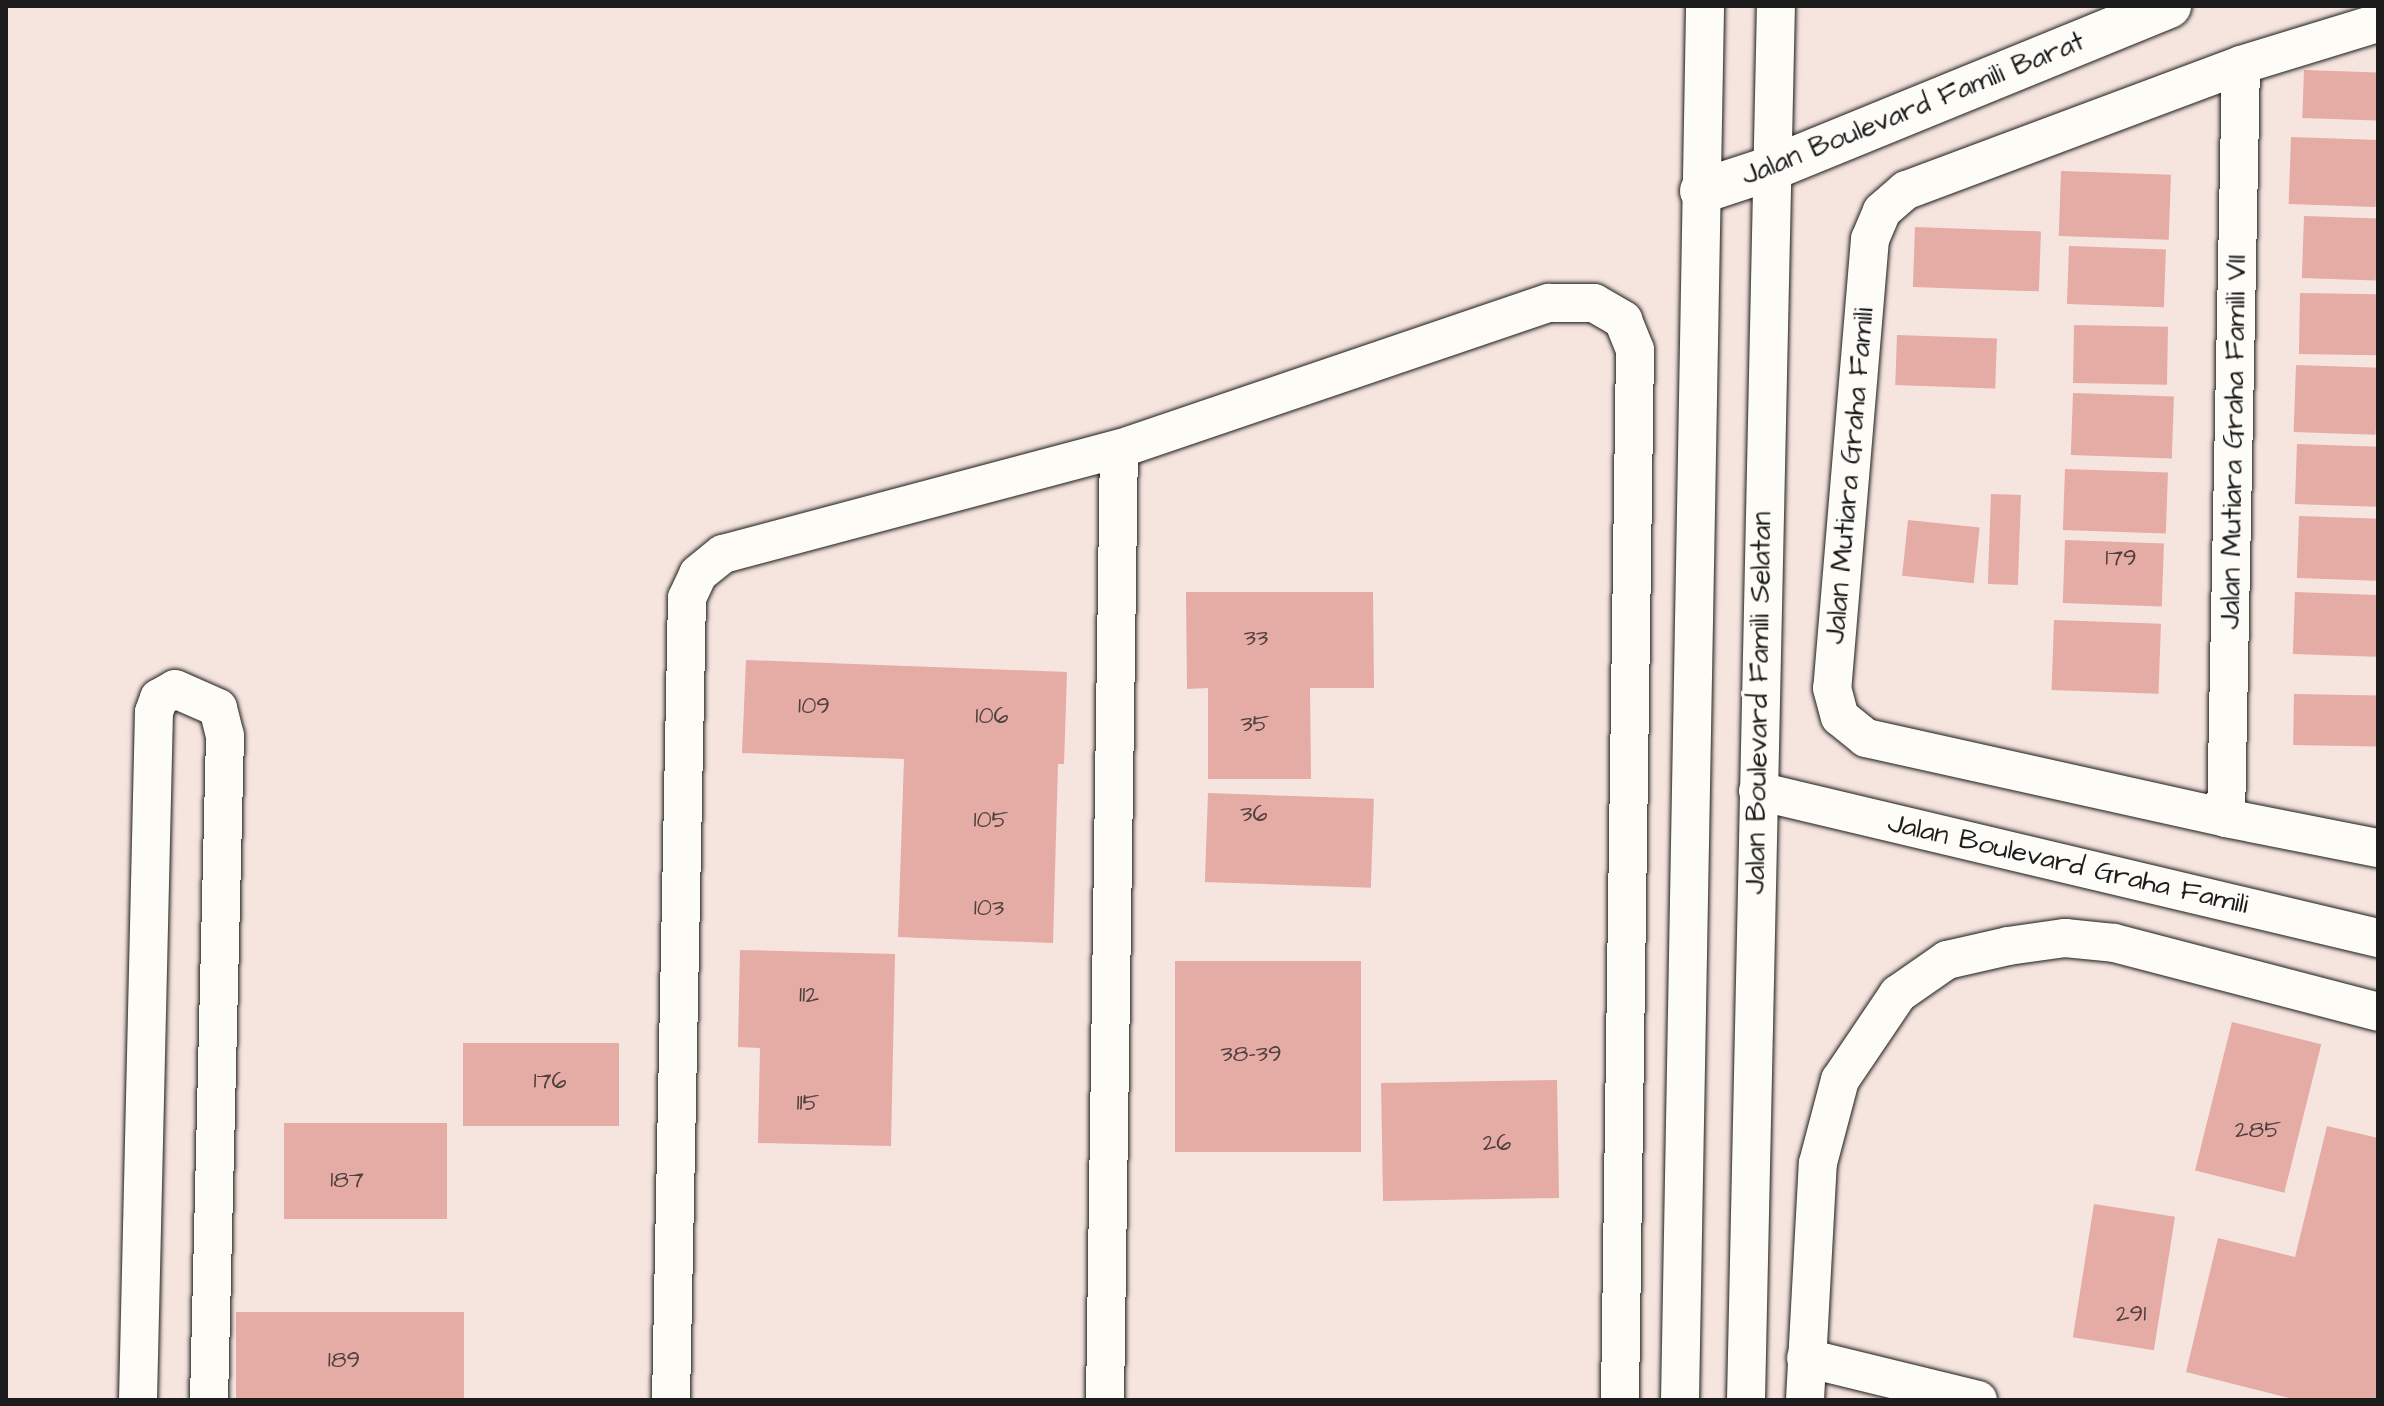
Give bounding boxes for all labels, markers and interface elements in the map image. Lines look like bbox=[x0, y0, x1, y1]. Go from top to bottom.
street label: Jalan Boulevard Famili Barat bbox=[1737, 25, 2089, 193]
street label: Jalan Mutiara Graha Famili VII bbox=[2214, 254, 2254, 630]
street label: Jalan Mutiara Graha Famili bbox=[1819, 306, 1881, 646]
street label: Jalan Boulevard Famili Selatan bbox=[1739, 511, 1779, 895]
house number: 179 bbox=[2105, 545, 2137, 573]
house number: 33 bbox=[1244, 625, 1268, 653]
house number: 109 bbox=[798, 693, 830, 721]
house number: 106 bbox=[975, 703, 1009, 731]
house number: 35 bbox=[1240, 711, 1270, 739]
house number: 36 bbox=[1240, 801, 1268, 829]
street label: Jalan Boulevard Graha Famili bbox=[1885, 806, 2251, 922]
house number: 105 bbox=[973, 807, 1009, 835]
house number: 103 bbox=[974, 895, 1004, 923]
house number: 112 bbox=[799, 982, 819, 1010]
house number: 38-39 bbox=[1220, 1041, 1282, 1069]
house number: 176 bbox=[534, 1068, 566, 1096]
house number: 115 bbox=[796, 1090, 820, 1118]
house number: 285 bbox=[2235, 1117, 2281, 1145]
house number: 26 bbox=[1483, 1130, 1511, 1158]
house number: 187 bbox=[330, 1167, 364, 1195]
house number: 291 bbox=[2116, 1301, 2146, 1329]
house number: 189 bbox=[328, 1347, 360, 1375]

